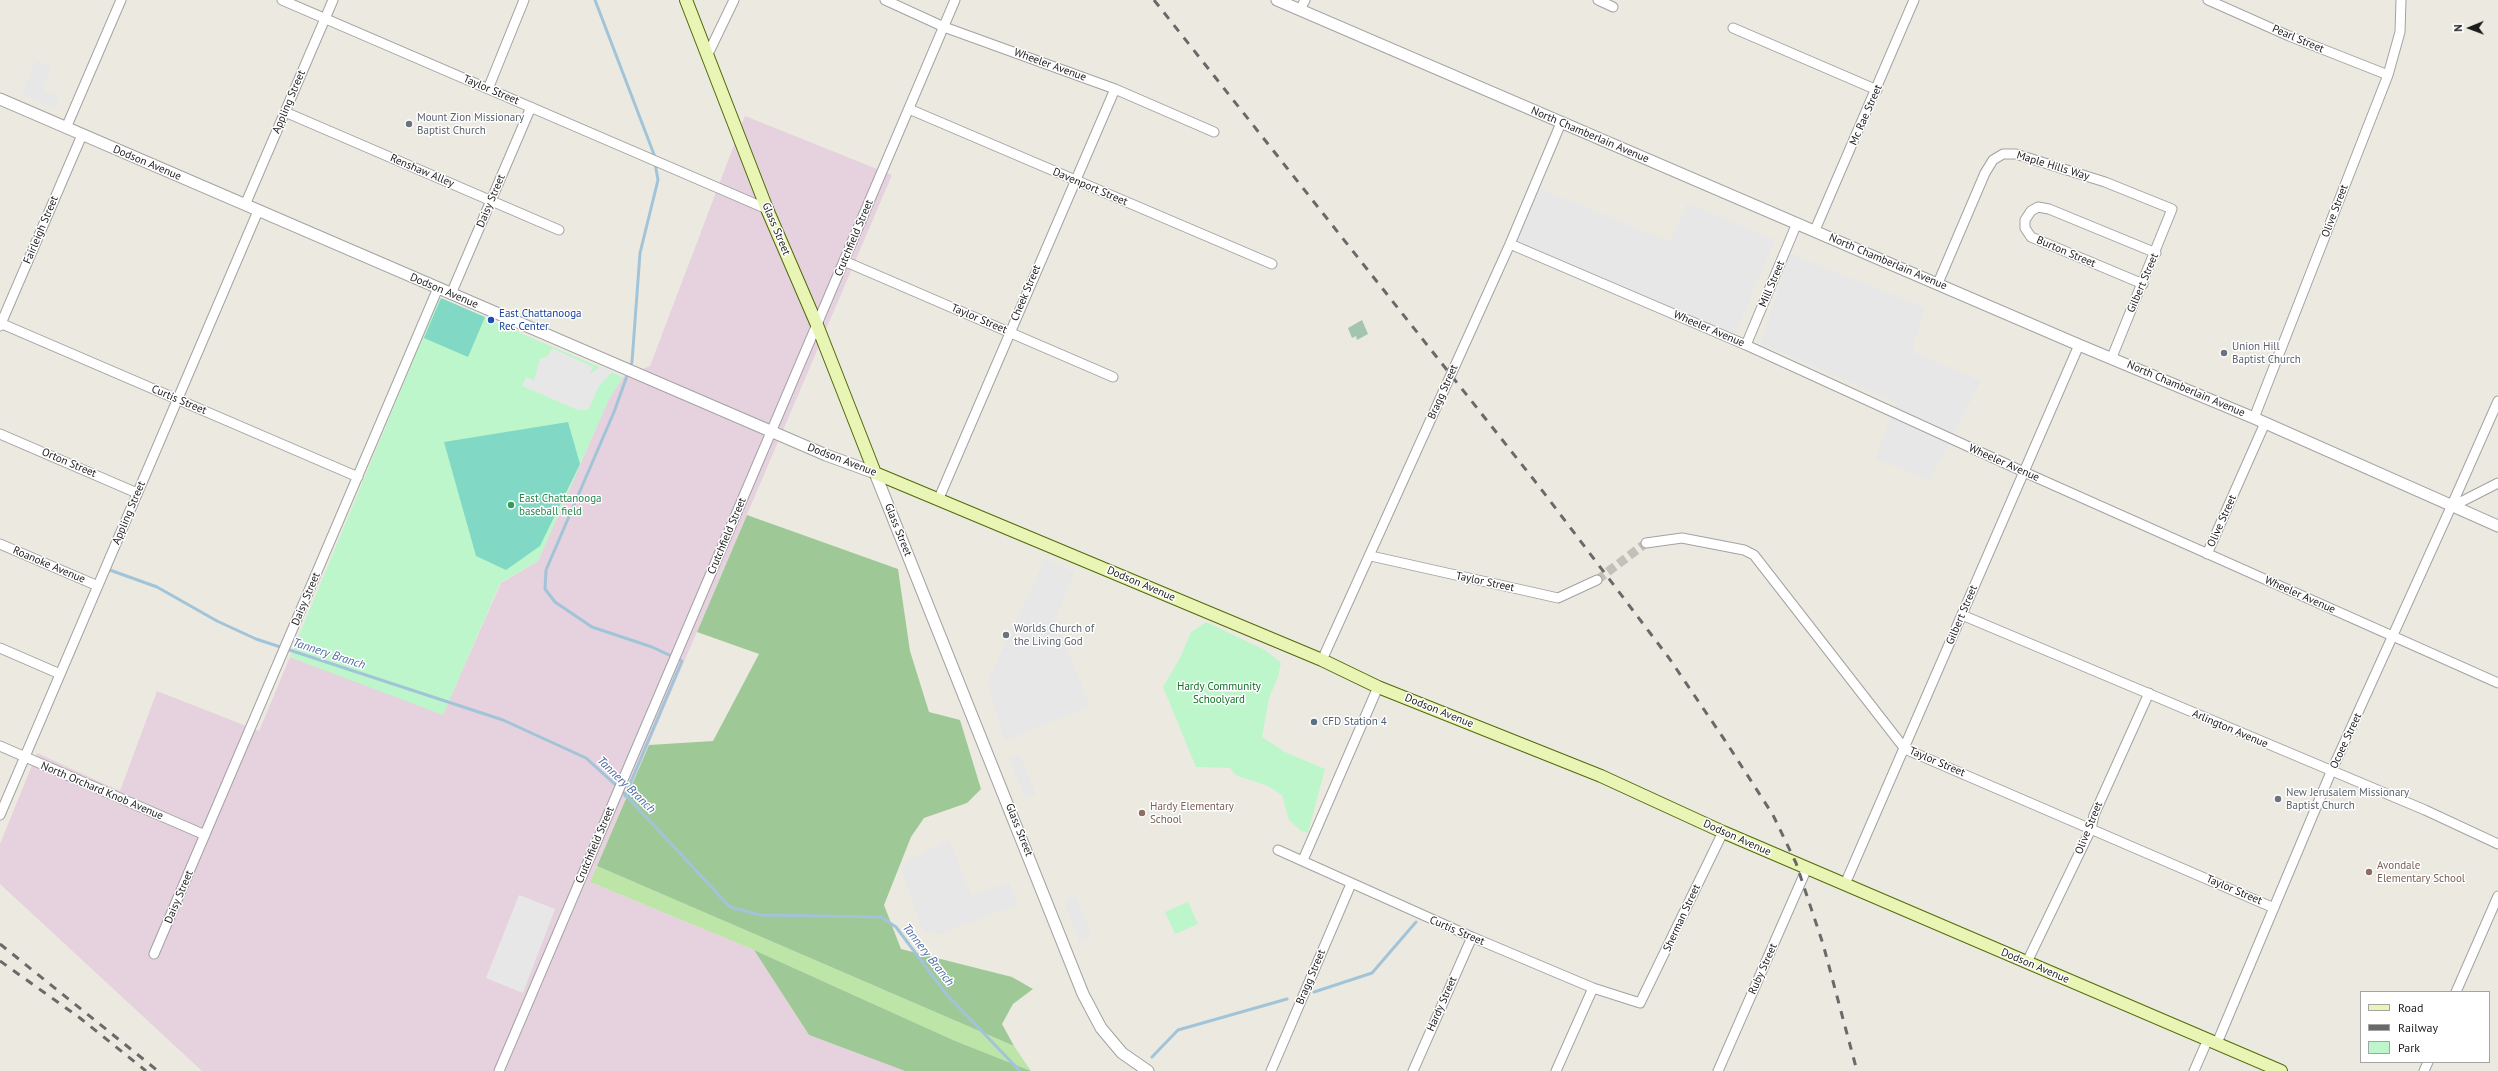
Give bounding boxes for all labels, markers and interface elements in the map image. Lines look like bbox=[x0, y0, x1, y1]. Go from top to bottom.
north arrow bbox=[2450, 8, 2490, 48]
street label: Pearl Street bbox=[2270, 22, 2326, 56]
text: N bbox=[2451, 24, 2465, 32]
street label: Wheeler Avenue bbox=[1012, 46, 1088, 84]
street label: Appling Street bbox=[270, 68, 308, 136]
street label: Taylor Street bbox=[461, 72, 521, 108]
street label: Mc Rae Street bbox=[1847, 83, 1885, 147]
street label: North Chamberlain Avenue bbox=[1529, 104, 1651, 166]
place label: Mount Zion Missionary Baptist Church bbox=[417, 111, 524, 137]
marker: Mount Zion Missionary Baptist Church bbox=[404, 119, 414, 129]
street label: Dodson Avenue bbox=[111, 143, 183, 183]
street label: Maple Hills Way bbox=[2015, 149, 2091, 183]
street label: Renshaw Alley bbox=[388, 152, 456, 190]
street label: Davenport Street bbox=[1051, 165, 1129, 209]
street label: Daisy Street bbox=[474, 172, 508, 230]
street label: Olive Street bbox=[2319, 183, 2351, 239]
street label: Fairleigh Street bbox=[21, 194, 61, 266]
street label: Crutchfield Street bbox=[832, 198, 876, 278]
street label: Glass Street bbox=[759, 201, 793, 257]
street label: North Chamberlain Avenue bbox=[1827, 231, 1949, 293]
street label: Burton Street bbox=[2034, 234, 2098, 270]
street label: Gilbert Street bbox=[2125, 251, 2161, 315]
street label: Mill Street bbox=[1756, 259, 1788, 309]
street label: Cheek Street bbox=[1008, 263, 1044, 323]
street label: Dodson Avenue bbox=[408, 271, 480, 311]
street label: Taylor Street bbox=[949, 301, 1009, 337]
place label: East Chattanooga Rec Center bbox=[499, 307, 581, 333]
street label: Wheeler Avenue bbox=[1671, 308, 1747, 350]
marker: East Chattanooga Rec Center bbox=[486, 315, 496, 325]
place label: Union Hill Baptist Church bbox=[2232, 340, 2301, 366]
marker: Union Hill Baptist Church bbox=[2219, 348, 2229, 358]
street label: North Chamberlain Avenue bbox=[2125, 358, 2247, 420]
street label: Bragg Street bbox=[1425, 363, 1461, 421]
street label: Curtis Street bbox=[150, 383, 208, 417]
street label: Dodson Avenue bbox=[806, 441, 878, 479]
street label: Wheeler Avenue bbox=[1967, 442, 2041, 484]
street label: Orton Street bbox=[40, 446, 98, 480]
street label: Appling Street bbox=[110, 479, 148, 547]
place label: East Chattanooga baseball field bbox=[519, 492, 601, 518]
street label: Olive Street bbox=[2205, 493, 2239, 549]
street label: Crutchfield Street bbox=[705, 496, 749, 576]
marker: East Chattanooga baseball field bbox=[506, 500, 516, 510]
street label: Glass Street bbox=[881, 502, 915, 558]
street label: Roanoke Avenue bbox=[11, 544, 87, 586]
street label: Dodson Avenue bbox=[1105, 564, 1177, 604]
street label: Taylor Street bbox=[1455, 569, 1515, 595]
street label: Daisy Street bbox=[289, 570, 323, 628]
street label: Wheeler Avenue bbox=[2263, 574, 2337, 616]
street label: Gilbert Street bbox=[1944, 583, 1980, 647]
place label: Worlds Church of the Living God bbox=[1014, 622, 1094, 648]
marker: Worlds Church of the Living God bbox=[1001, 630, 1011, 640]
water label: Tannery Branch bbox=[291, 635, 367, 673]
park label: Hardy Community Schoolyard bbox=[1177, 680, 1261, 706]
street label: Dodson Avenue bbox=[1403, 691, 1475, 731]
street label: Arlington Avenue bbox=[2190, 707, 2270, 751]
street label: Ocoee Street bbox=[2327, 711, 2365, 771]
place label: CFD Station 4 bbox=[1322, 715, 1387, 729]
marker: CFD Station 4 bbox=[1309, 717, 1319, 727]
street label: Taylor Street bbox=[1907, 744, 1967, 780]
water label: Tannery Branch bbox=[594, 754, 658, 816]
street label: North Orchard Knob Avenue bbox=[39, 759, 165, 823]
place label: New Jerusalem Missionary Baptist Church bbox=[2286, 786, 2409, 812]
marker: New Jerusalem Missionary Baptist Church bbox=[2273, 794, 2283, 804]
place label: Hardy Elementary School bbox=[1150, 800, 1234, 826]
street label: Olive Street bbox=[2072, 800, 2106, 856]
street label: Glass Street bbox=[1002, 802, 1036, 858]
street label: Crutchfield Street bbox=[573, 805, 617, 885]
marker: Hardy Elementary School bbox=[1137, 808, 1147, 818]
street label: Dodson Avenue bbox=[1701, 817, 1773, 859]
place label: Avondale Elementary School bbox=[2377, 859, 2465, 885]
marker: Avondale Elementary School bbox=[2364, 867, 2374, 877]
street label: Daisy Street bbox=[162, 868, 196, 926]
street label: Taylor Street bbox=[2204, 872, 2264, 908]
street label: Sherman Street bbox=[1661, 882, 1703, 954]
street label: Curtis Street bbox=[1428, 914, 1486, 948]
water label: Tannery Branch bbox=[899, 921, 957, 989]
street label: Ruby Street bbox=[1746, 941, 1780, 997]
street label: Dodson Avenue bbox=[1999, 946, 2071, 986]
street label: Bragg Street bbox=[1294, 948, 1328, 1006]
street label: Hardy Street bbox=[1424, 975, 1460, 1033]
legend bbox=[2360, 991, 2490, 1063]
text: Road bbox=[2398, 1000, 2423, 1015]
text: Railway bbox=[2398, 1020, 2438, 1035]
text: Park bbox=[2398, 1040, 2420, 1055]

